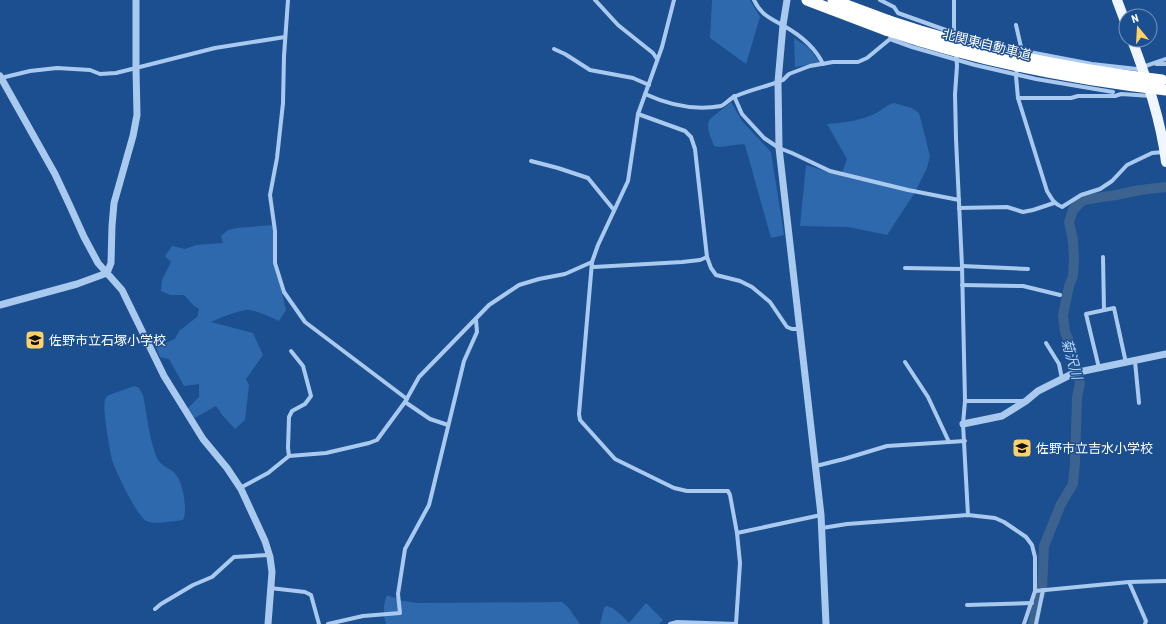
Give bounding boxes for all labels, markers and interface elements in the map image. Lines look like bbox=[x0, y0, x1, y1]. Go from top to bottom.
north arrow bbox=[1118, 8, 1158, 48]
text: N bbox=[1130, 12, 1141, 26]
street label: 北関東自動車道 bbox=[941, 26, 1033, 63]
school or university icon: 佐野市立石塚小学校 bbox=[24, 329, 46, 351]
place label: 佐野市立石塚小学校 bbox=[49, 333, 166, 348]
water label: 菊沢川 bbox=[1059, 337, 1086, 383]
school or university icon: 佐野市立吉水小学校 bbox=[1011, 437, 1033, 459]
place label: 佐野市立吉水小学校 bbox=[1036, 441, 1153, 456]

